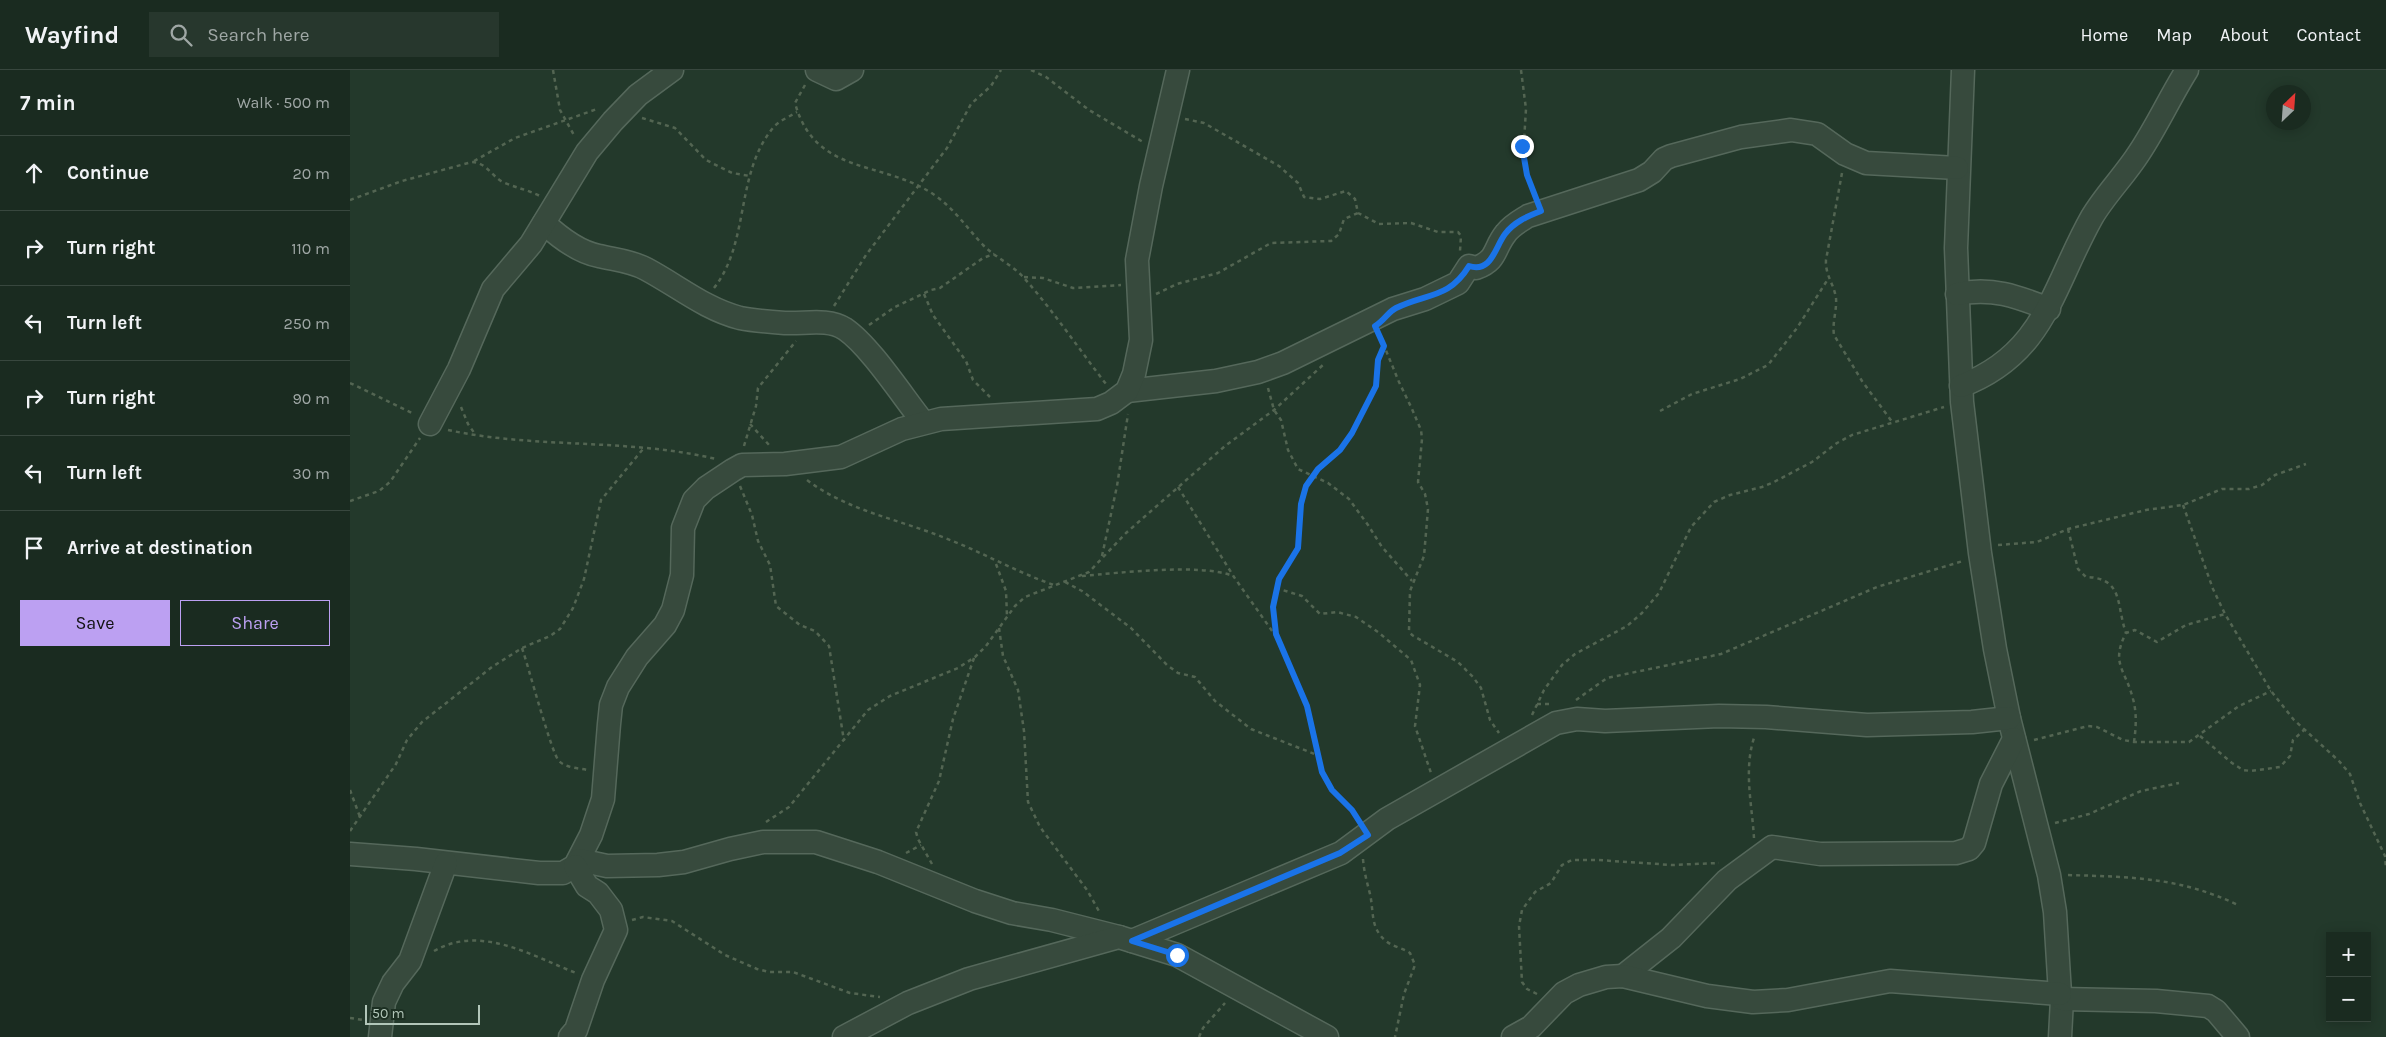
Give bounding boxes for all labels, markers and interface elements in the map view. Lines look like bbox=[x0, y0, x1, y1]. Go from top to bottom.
search box bbox=[149, 12, 499, 57]
text: Wayfind bbox=[25, 21, 119, 49]
icon: search bbox=[167, 21, 195, 49]
text: Search here bbox=[207, 24, 309, 46]
text: Home bbox=[2080, 24, 2128, 46]
text: Map bbox=[2156, 24, 2192, 46]
text: About bbox=[2220, 24, 2269, 46]
text: Contact bbox=[2297, 24, 2361, 46]
north arrow bbox=[2266, 85, 2311, 130]
text: 7 min bbox=[20, 91, 76, 115]
text: Walk · 500 m bbox=[237, 93, 330, 112]
route end bbox=[1511, 135, 1534, 158]
icon: ahead bbox=[20, 159, 48, 187]
text: Continue bbox=[67, 162, 149, 184]
text: 20 m bbox=[292, 164, 330, 183]
icon: right bbox=[20, 234, 48, 262]
text: Turn right bbox=[67, 237, 156, 259]
text: 110 m bbox=[291, 239, 330, 258]
icon: left bbox=[20, 309, 48, 337]
text: Turn left bbox=[67, 312, 142, 334]
text: 250 m bbox=[283, 314, 330, 333]
icon: right bbox=[20, 384, 48, 412]
text: Turn right bbox=[67, 387, 156, 409]
text: 90 m bbox=[292, 389, 330, 408]
icon: left bbox=[20, 459, 48, 487]
text: Turn left bbox=[67, 462, 142, 484]
text: 30 m bbox=[292, 464, 330, 483]
icon: arrive bbox=[20, 534, 48, 562]
text: Arrive at destination bbox=[67, 537, 253, 559]
button: Save bbox=[20, 600, 170, 646]
button: Share bbox=[180, 600, 330, 646]
map controls bbox=[2326, 932, 2371, 1022]
button: + bbox=[2326, 932, 2371, 977]
route start bbox=[1166, 944, 1189, 967]
button: − bbox=[2326, 977, 2371, 1022]
scale bar bbox=[365, 1002, 480, 1025]
text: 50 m bbox=[372, 1005, 405, 1022]

